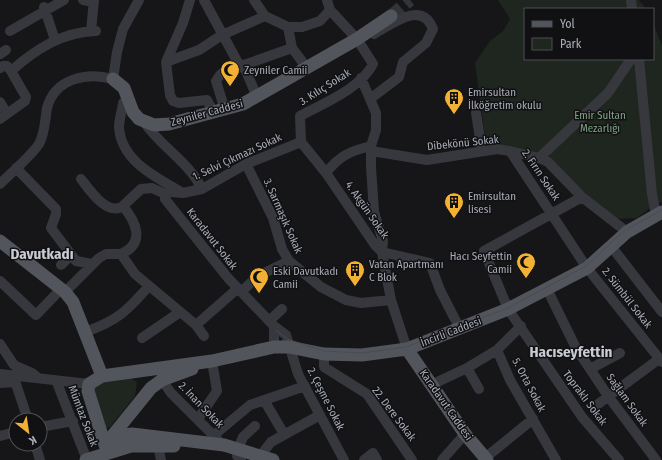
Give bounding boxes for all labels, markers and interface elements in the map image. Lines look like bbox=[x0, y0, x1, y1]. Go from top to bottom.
legend bbox=[524, 8, 654, 60]
text: Yol bbox=[560, 17, 575, 31]
text: Park bbox=[560, 37, 582, 51]
mosque icon: Zeyniler Camii bbox=[219, 59, 241, 87]
place label: Zeyniler Camii bbox=[244, 64, 308, 77]
street label: 3. Kılıç Sokak bbox=[297, 66, 354, 108]
place label: Emirsultan İlköğretim okulu bbox=[468, 86, 541, 112]
building icon: Emirsultan İlköğretim okulu bbox=[443, 87, 465, 115]
street label: Zeyniler Caddesi bbox=[170, 97, 245, 129]
park label: Emir Sultan Mezarlığı bbox=[574, 109, 626, 135]
street label: 1. Selvi Çıkmazı Sokak bbox=[190, 130, 284, 183]
street label: Dibekönü Sokak bbox=[426, 133, 500, 153]
street label: 2. Fırın Sokak bbox=[519, 147, 563, 204]
street label: 3. Sarmaşık Sokak bbox=[261, 177, 306, 256]
street label: 4. Akgün Sokak bbox=[342, 179, 392, 242]
place label: Emirsultan lisesi bbox=[468, 190, 516, 216]
building icon: Emirsultan lisesi bbox=[443, 191, 465, 219]
street label: Karadavut Sokak bbox=[184, 206, 241, 273]
district label: Davutkadı bbox=[10, 245, 74, 263]
place label: Hacı Seyfettin Camii bbox=[450, 250, 512, 276]
mosque icon: Hacı Seyfettin Camii bbox=[515, 251, 537, 279]
place label: Vatan Apartmanı C Blok bbox=[369, 258, 444, 284]
building icon: Vatan Apartmanı C Blok bbox=[344, 259, 366, 287]
place label: Eski Davutkadı Camii bbox=[273, 265, 338, 291]
street label: 2. Sümbül Sokak bbox=[599, 265, 655, 332]
mosque icon: Eski Davutkadı Camii bbox=[248, 266, 270, 294]
street label: İncirli Caddesi bbox=[419, 313, 483, 350]
district label: Hacıseyfettin bbox=[530, 343, 613, 361]
street label: 5. Orta Sokak bbox=[509, 356, 549, 415]
street label: 2. Çeşme Sokak bbox=[305, 366, 348, 433]
street label: Karadavut Caddesi bbox=[417, 367, 475, 443]
street label: Topraklı Sokak bbox=[560, 368, 610, 429]
street label: Sağlam Sokak bbox=[604, 371, 651, 430]
street label: 2. İnan Sokak bbox=[176, 379, 227, 431]
street label: Mümtaz Sokak bbox=[65, 384, 101, 449]
street label: 22. Dere Sokak bbox=[369, 384, 419, 444]
north arrow bbox=[8, 412, 48, 452]
text: K bbox=[26, 433, 39, 448]

